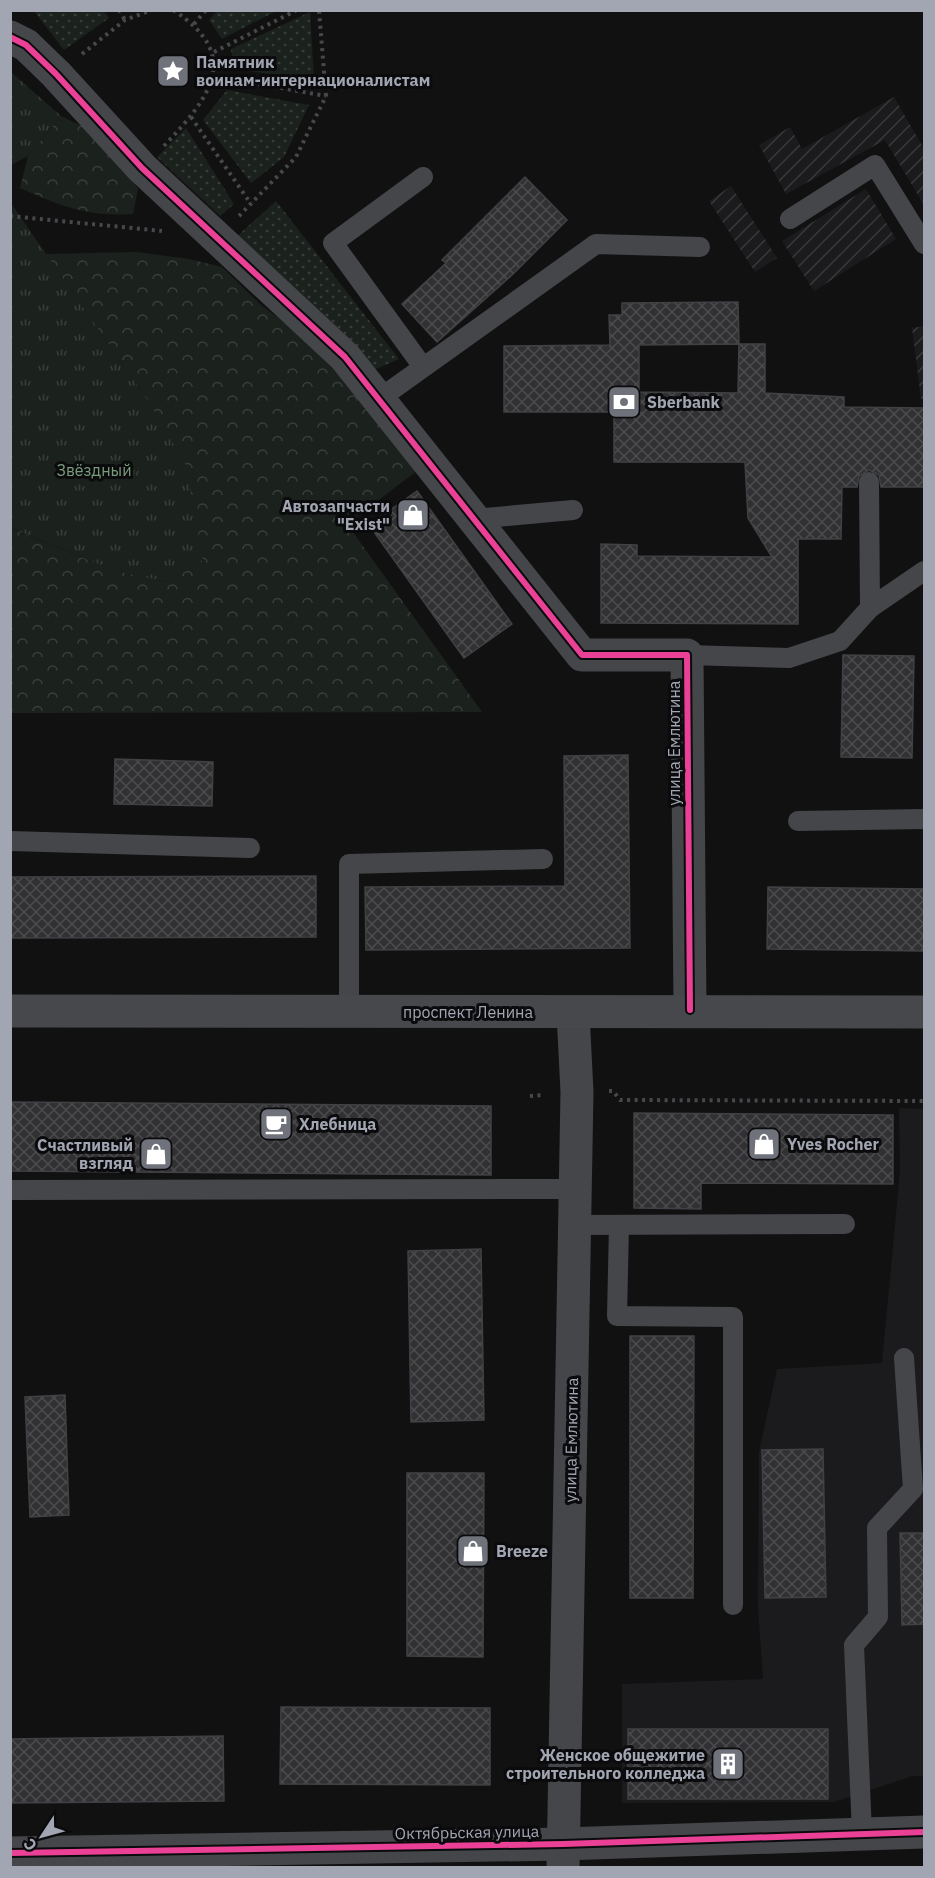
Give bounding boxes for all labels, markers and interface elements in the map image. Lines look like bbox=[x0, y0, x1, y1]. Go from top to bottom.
place label: Памятник воинам-интернационалистам bbox=[196, 52, 430, 90]
place icon: Памятник воинам-интернационалистам bbox=[155, 53, 191, 89]
bank icon: Sberbank bbox=[606, 384, 642, 420]
place label: Sberbank bbox=[647, 392, 721, 412]
park label: Звёздный bbox=[56, 460, 132, 480]
place label: Автозапчасти "Exist" bbox=[282, 496, 390, 534]
shop icon: Автозапчасти "Exist" bbox=[395, 497, 431, 533]
street label: улица Емлютина bbox=[664, 680, 684, 805]
street label: проспект Ленина bbox=[403, 1002, 533, 1022]
cafe icon: Хлебница bbox=[258, 1106, 294, 1142]
place label: Хлебница bbox=[299, 1114, 376, 1134]
shop icon: Yves Rocher bbox=[746, 1126, 782, 1162]
place label: Yves Rocher bbox=[787, 1134, 880, 1154]
place label: Счастливый взгляд bbox=[37, 1135, 133, 1173]
shop icon: Счастливый взгляд bbox=[138, 1136, 174, 1172]
street label: улица Емлютина bbox=[560, 1377, 582, 1503]
shop icon: Breeze bbox=[455, 1533, 491, 1569]
place label: Breeze bbox=[496, 1541, 548, 1561]
place label: Женское общежитие строительного колледжа bbox=[506, 1745, 705, 1783]
building icon: Женское общежитие строительного колледжа bbox=[710, 1746, 746, 1782]
north arrow bbox=[12, 1806, 72, 1866]
street label: Октябрьская улица bbox=[395, 1821, 540, 1843]
text: С bbox=[19, 1835, 41, 1855]

